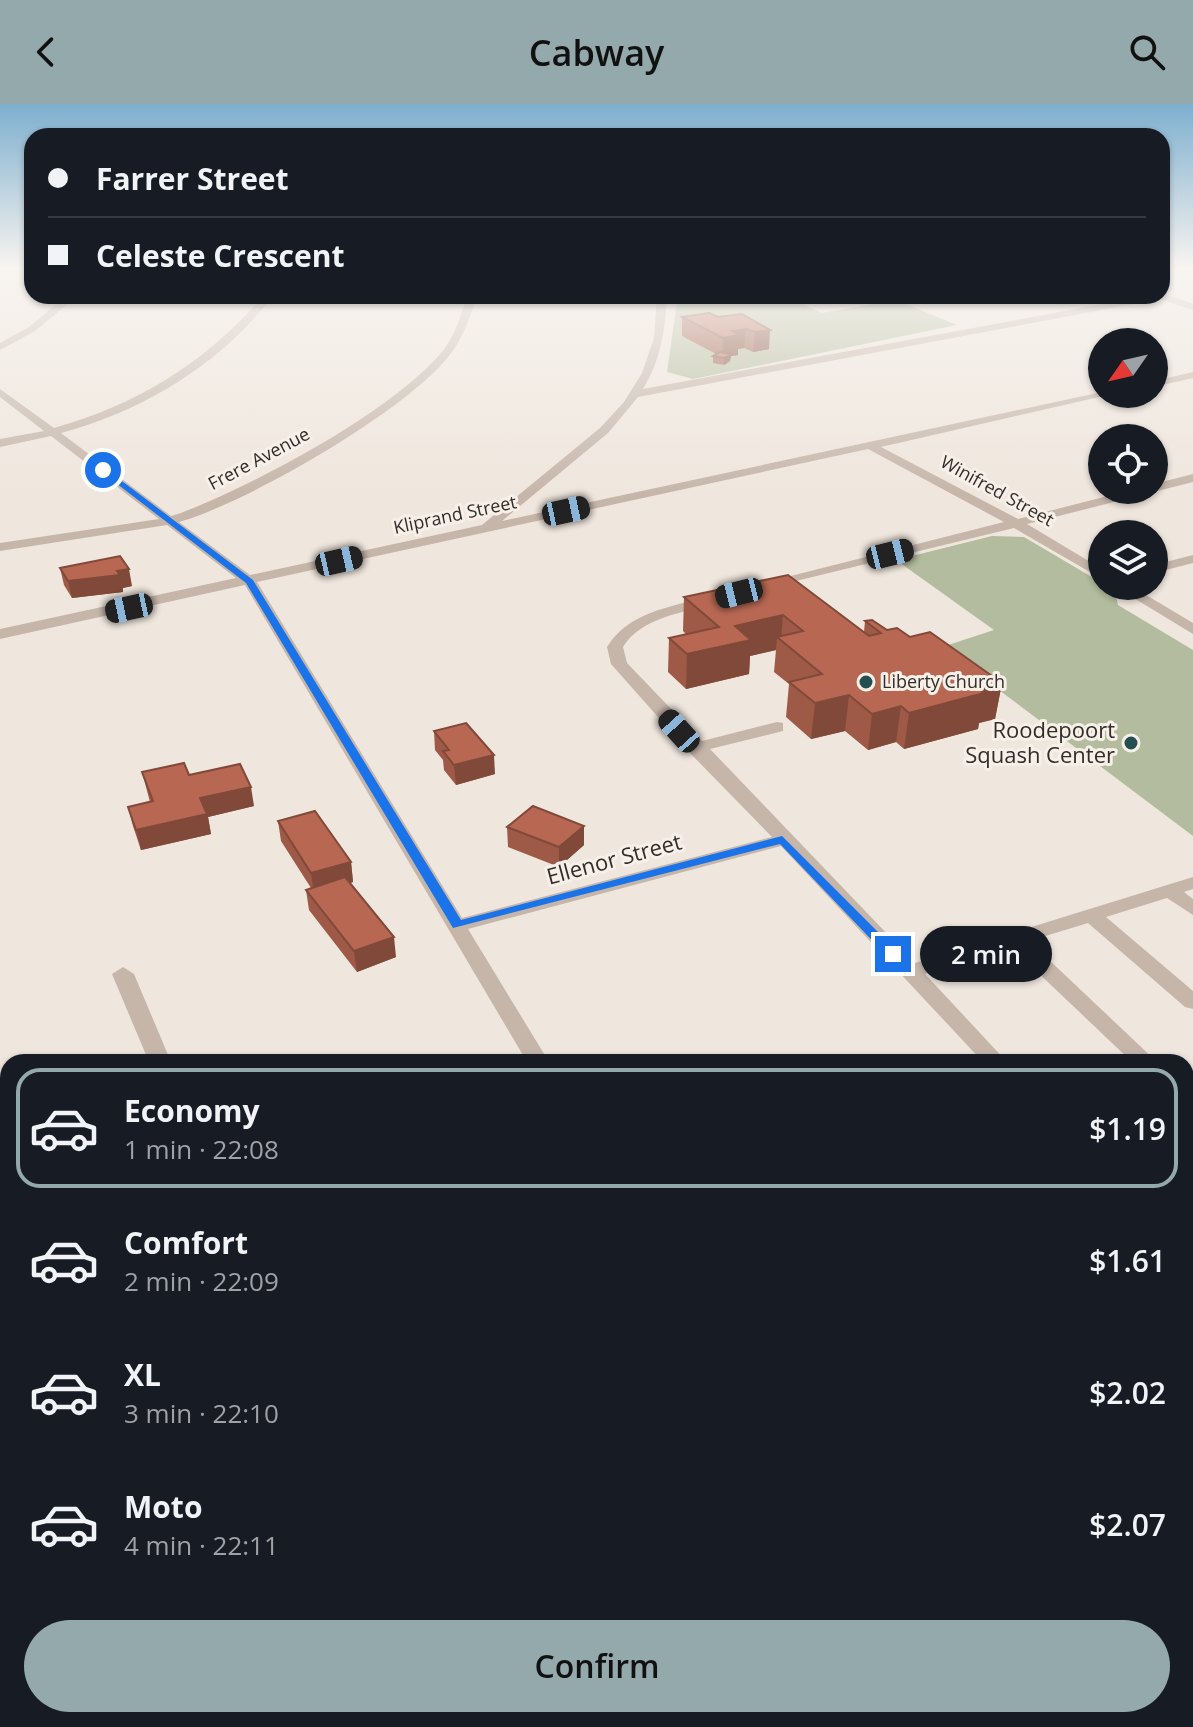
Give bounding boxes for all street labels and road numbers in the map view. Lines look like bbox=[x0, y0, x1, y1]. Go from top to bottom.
street label: Frere Avenue bbox=[204, 421, 313, 495]
street label: Winifred Street bbox=[936, 449, 1059, 531]
street label: Kliprand Street bbox=[391, 489, 519, 539]
street label: Ellenor Street bbox=[543, 826, 685, 890]

